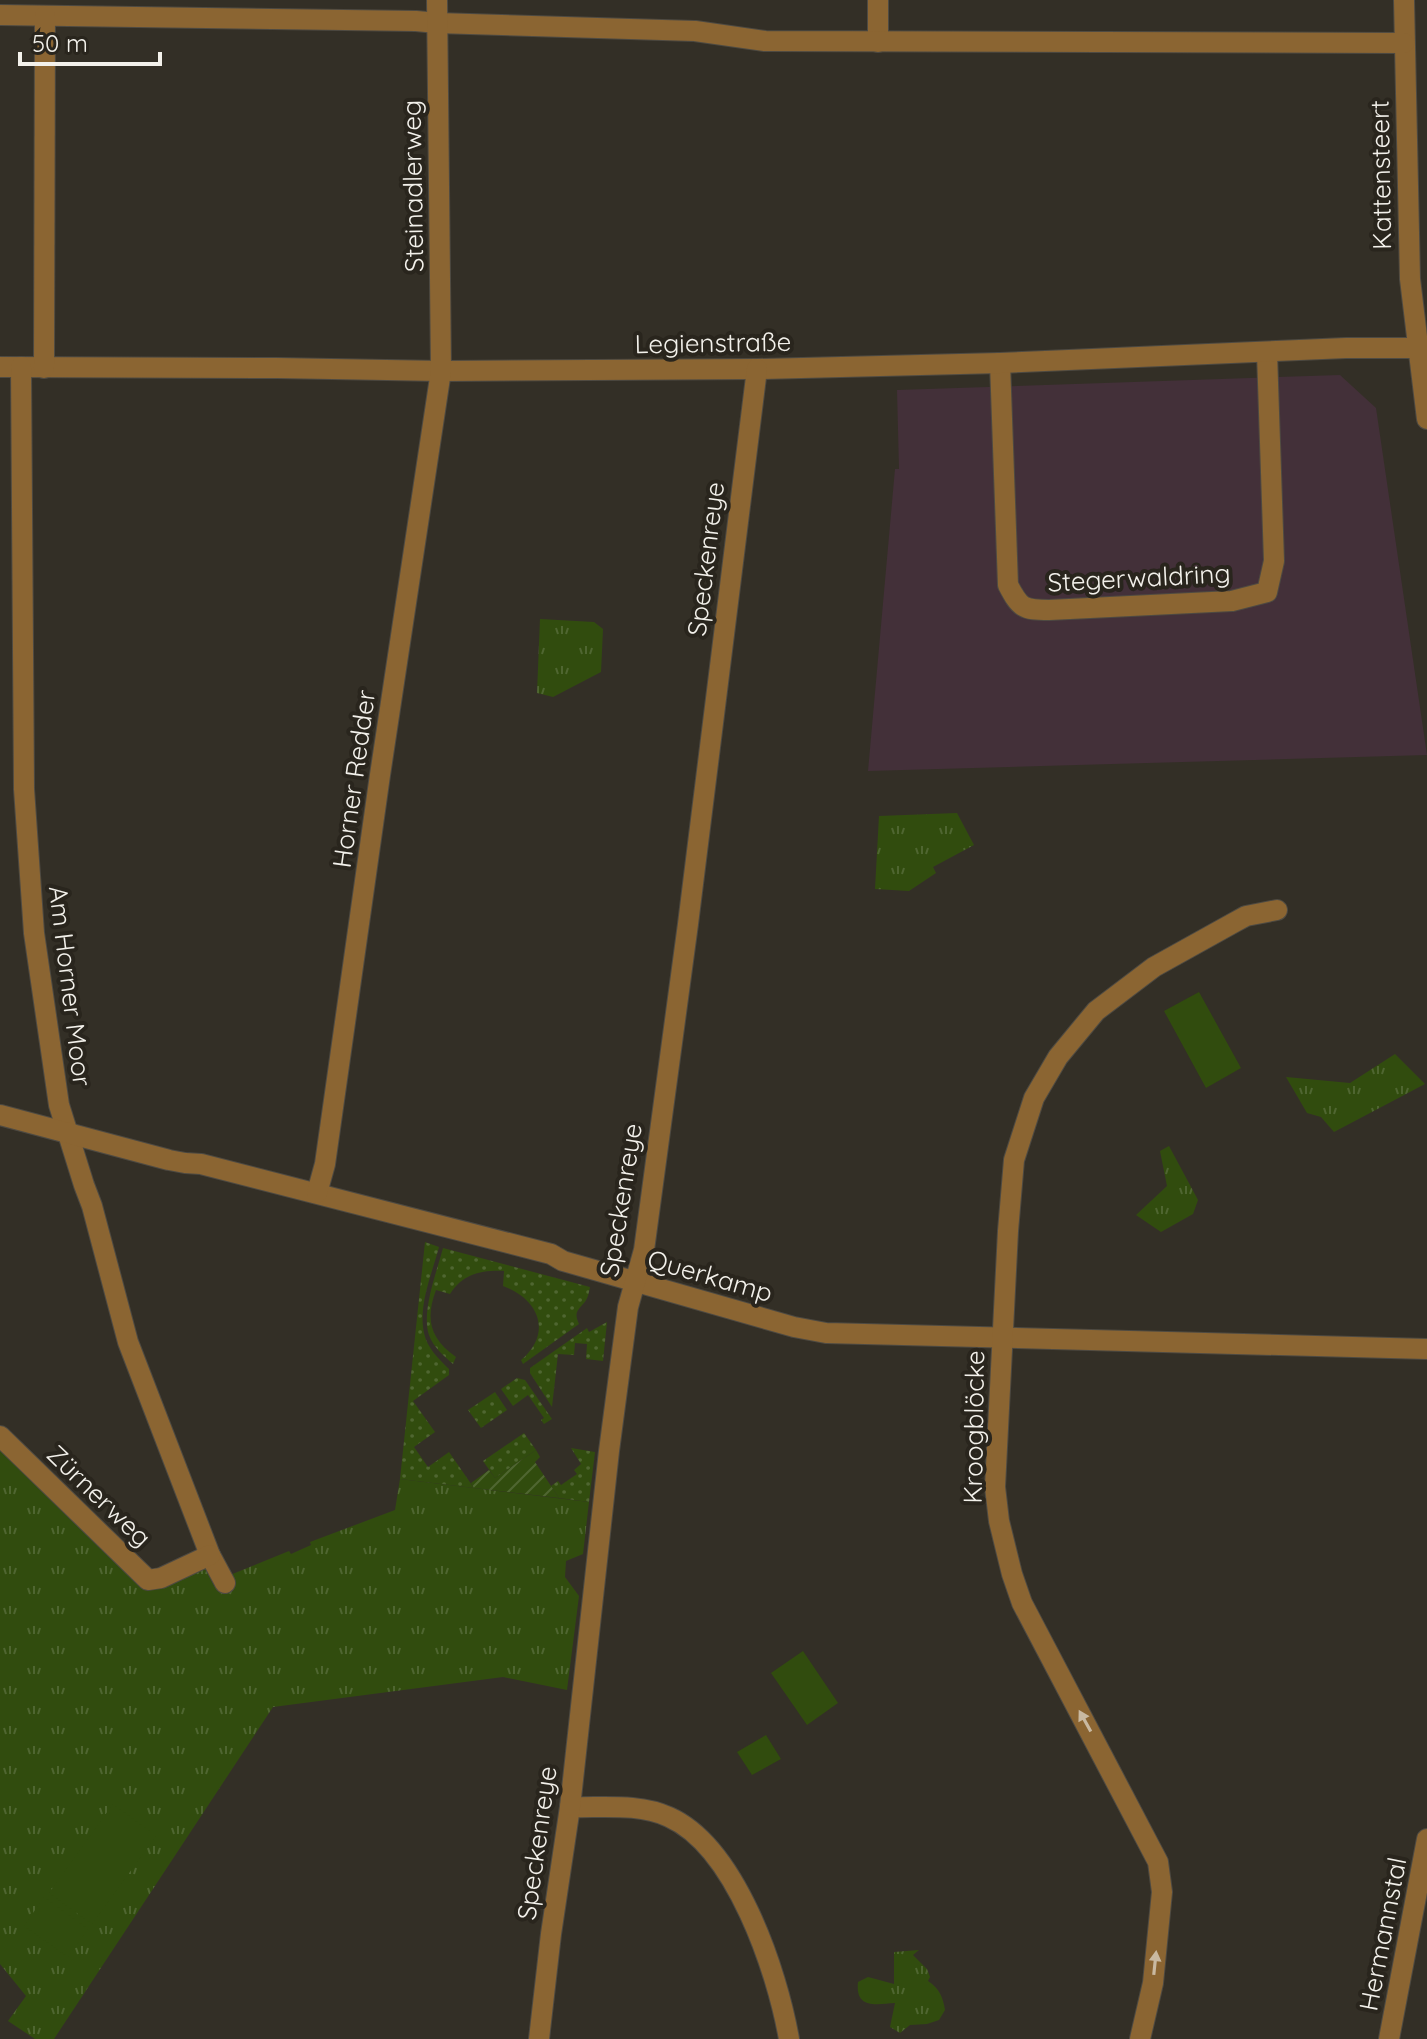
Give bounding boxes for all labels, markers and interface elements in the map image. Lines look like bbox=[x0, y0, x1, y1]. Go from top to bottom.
scale bar bbox=[20, 16, 160, 66]
text: 50 m bbox=[32, 28, 88, 58]
street label: Steinadlerweg bbox=[395, 100, 430, 272]
street label: Kattensteert bbox=[1363, 100, 1398, 250]
street label: Legienstraße bbox=[634, 325, 792, 360]
street label: Speckenreye bbox=[680, 480, 731, 638]
street label: Stegerwaldring bbox=[1047, 556, 1231, 599]
street label: Horner Redder bbox=[325, 688, 382, 870]
street label: Am Horner Moor bbox=[42, 884, 99, 1088]
street label: Speckenreye bbox=[592, 1121, 649, 1279]
street label: Querkamp bbox=[644, 1242, 777, 1309]
street label: Kroogblöcke bbox=[956, 1350, 991, 1504]
street label: Zürnerweg bbox=[40, 1438, 159, 1554]
one-way arrow bbox=[1078, 1710, 1092, 1732]
street label: Speckenreye bbox=[509, 1764, 564, 1922]
street label: Hermannstal bbox=[1351, 1854, 1414, 2013]
one-way arrow bbox=[1149, 1950, 1162, 1975]

